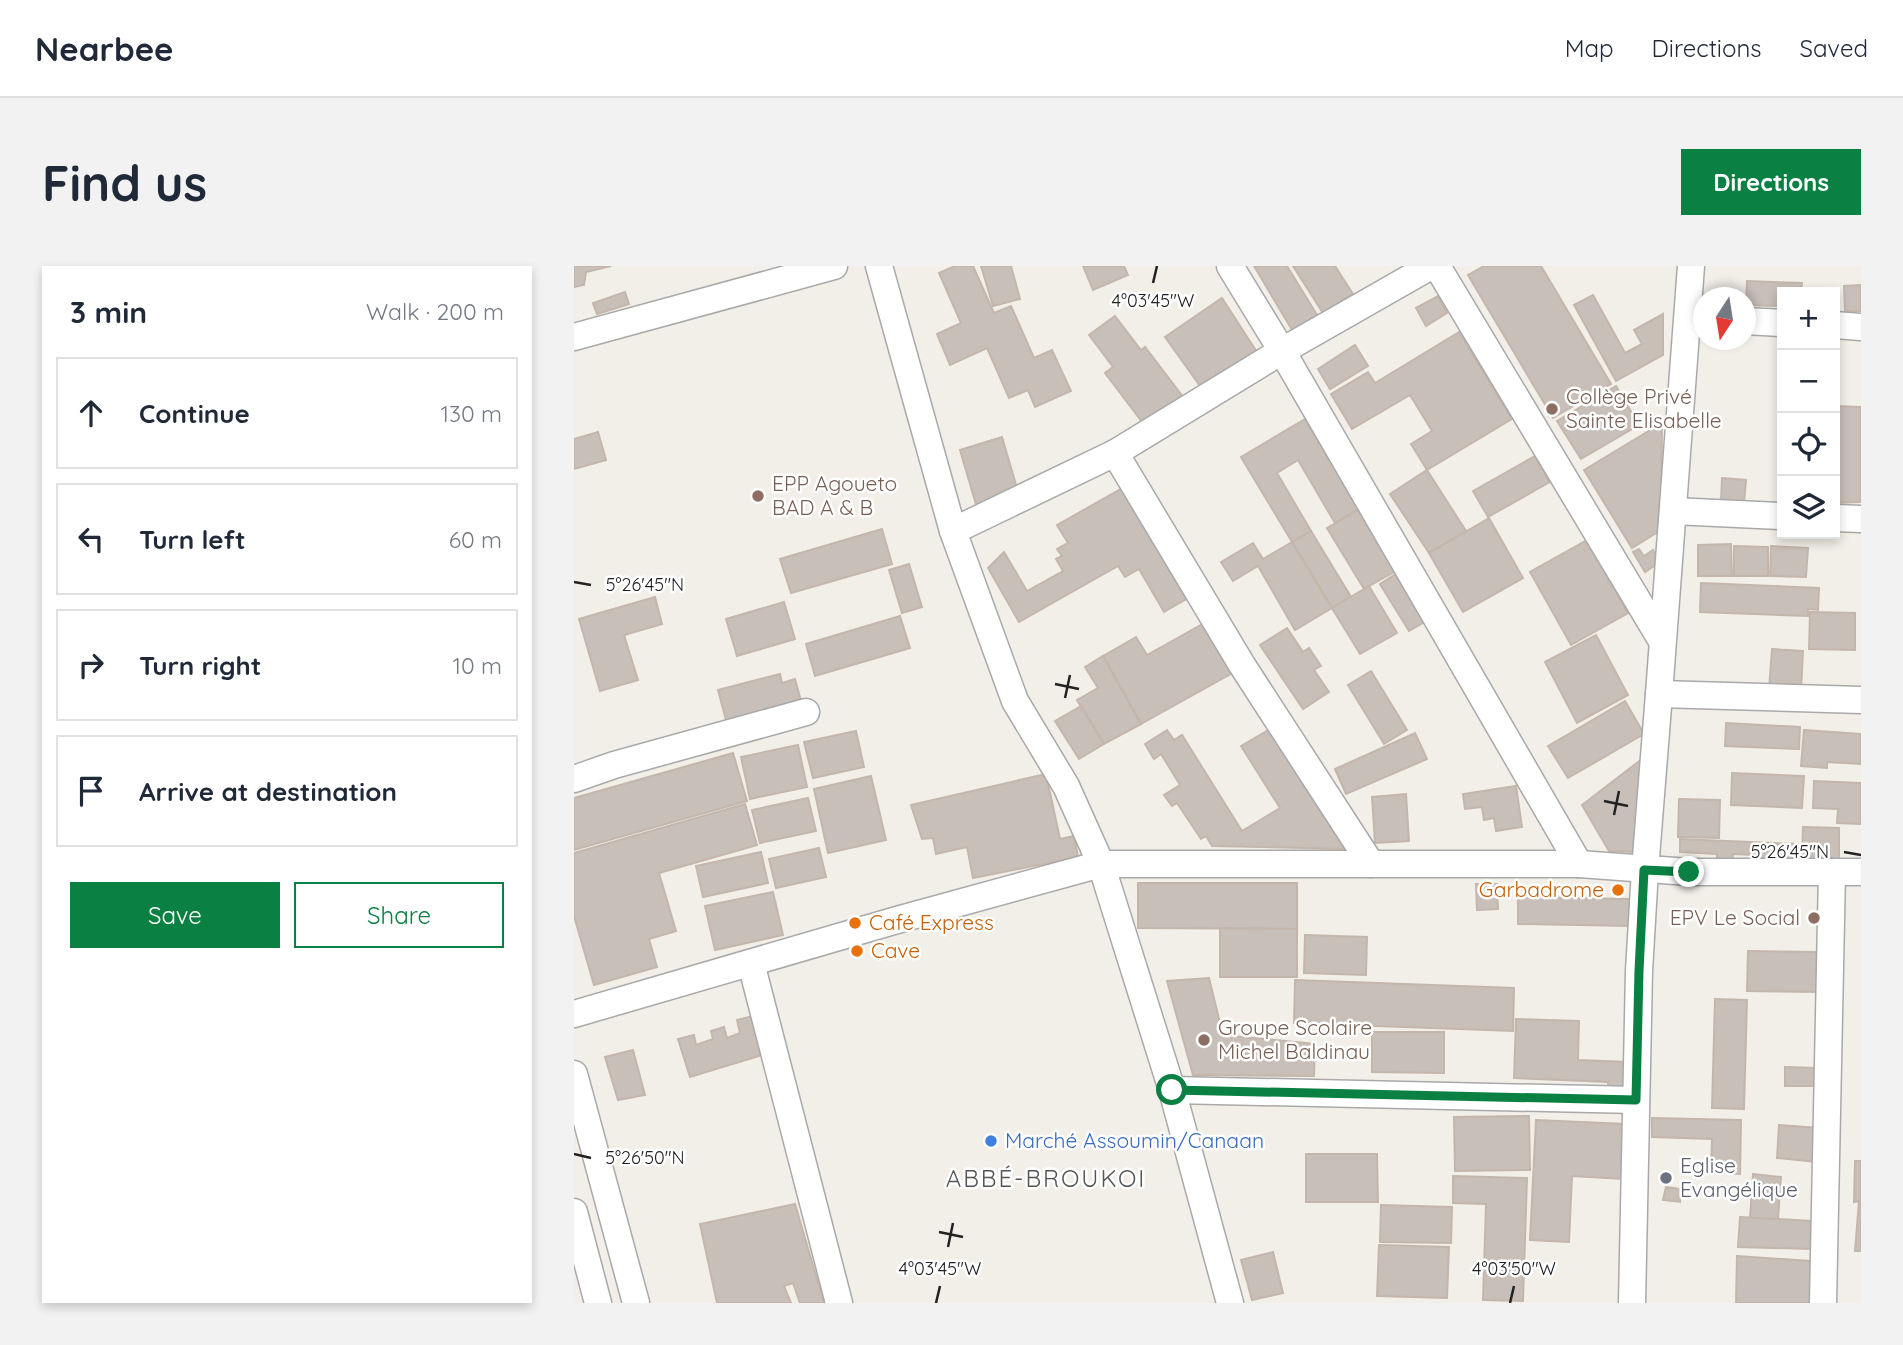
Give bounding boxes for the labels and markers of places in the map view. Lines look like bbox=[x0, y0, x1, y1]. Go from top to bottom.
place label: Collège Privé Sainte Elisabelle bbox=[1566, 383, 1722, 433]
marker: Collège Privé Sainte Elisabelle bbox=[1544, 401, 1560, 417]
place label: EPP Agoueto BAD A & B bbox=[772, 470, 897, 520]
marker: EPP Agoueto BAD A & B bbox=[750, 488, 766, 504]
place label: Garbadrome bbox=[1479, 876, 1604, 902]
marker: Garbadrome bbox=[1610, 882, 1626, 898]
place label: EPV Le Social bbox=[1670, 904, 1800, 930]
place label: Café Express bbox=[869, 909, 994, 935]
marker: EPV Le Social bbox=[1806, 910, 1822, 926]
marker: Café Express bbox=[847, 915, 863, 931]
place label: Cave bbox=[871, 937, 920, 963]
marker: Cave bbox=[849, 943, 865, 959]
place label: Groupe Scolaire Michel Baldinau bbox=[1218, 1014, 1372, 1064]
marker: Groupe Scolaire Michel Baldinau bbox=[1196, 1032, 1212, 1048]
place label: Marché Assoumin/Canaan bbox=[1005, 1127, 1264, 1153]
marker: Marché Assoumin/Canaan bbox=[983, 1133, 999, 1149]
place label: Eglise Evangélique bbox=[1680, 1152, 1798, 1202]
marker: Eglise Evangélique bbox=[1658, 1170, 1674, 1186]

